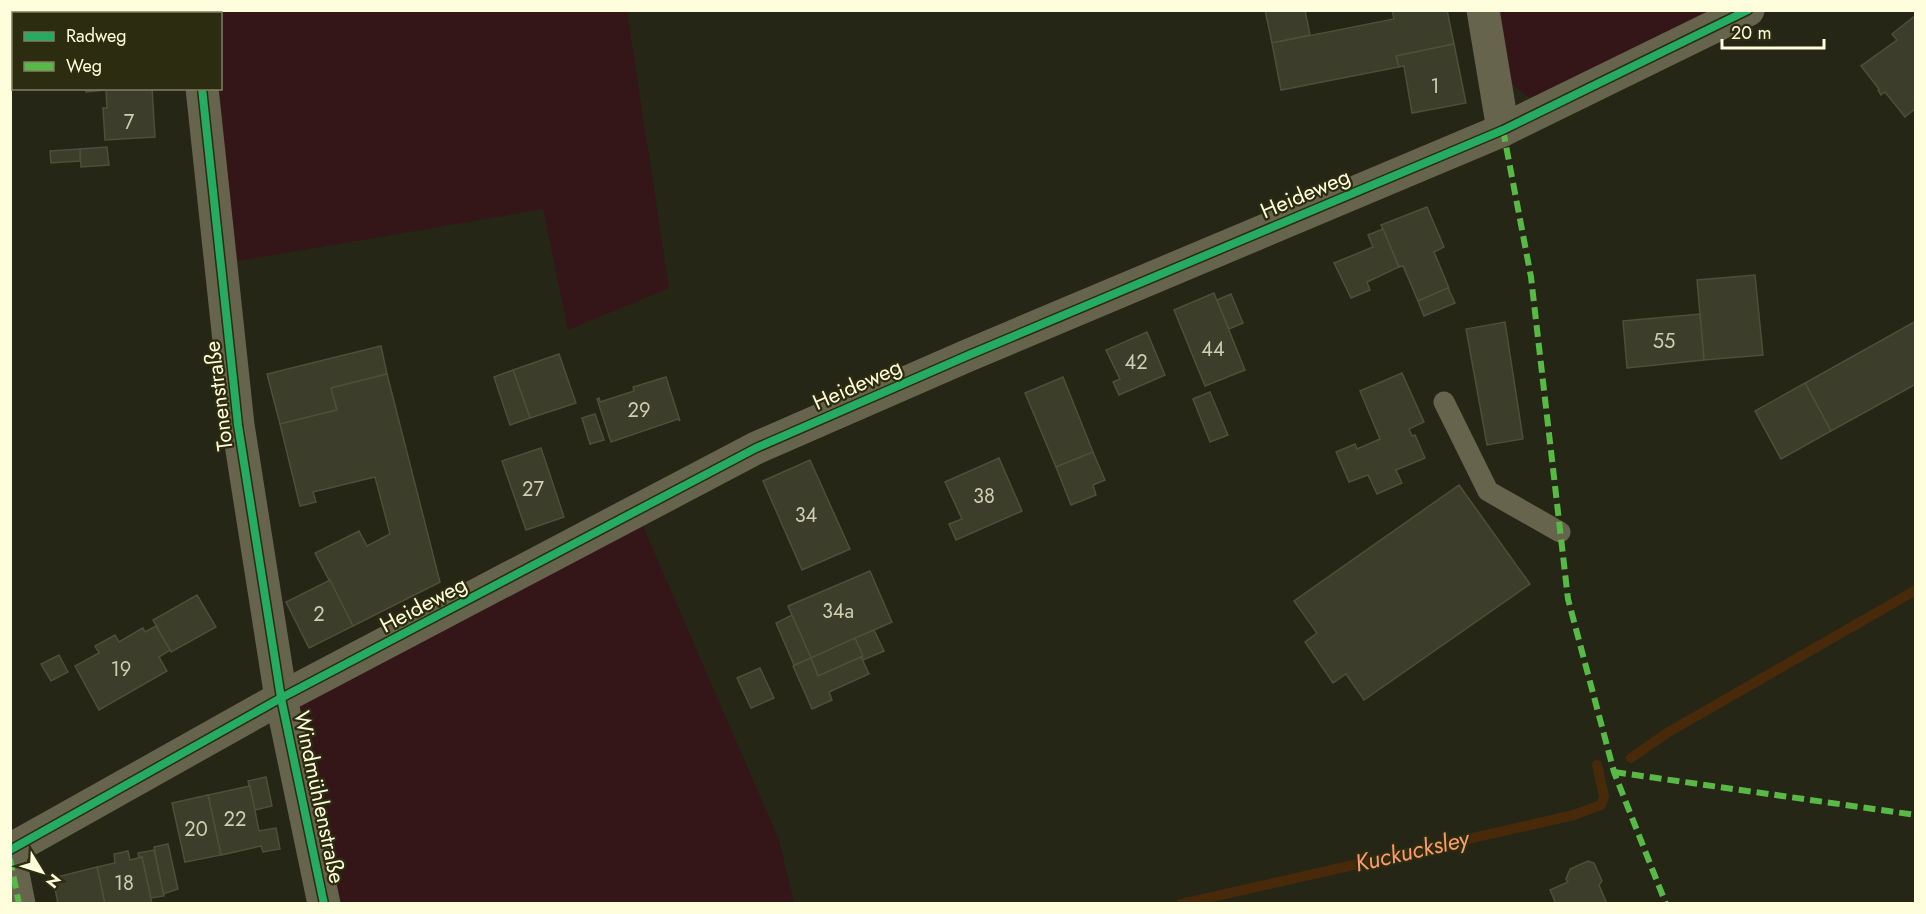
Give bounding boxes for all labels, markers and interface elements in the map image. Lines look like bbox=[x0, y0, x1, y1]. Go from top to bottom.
legend bbox=[12, 12, 222, 90]
scale bar bbox=[1722, 12, 1824, 50]
text: 20 m bbox=[1731, 20, 1771, 46]
text: Radweg bbox=[66, 23, 127, 49]
text: Weg bbox=[66, 53, 102, 79]
house number: 1 bbox=[1431, 72, 1440, 101]
house number: 7 bbox=[124, 108, 135, 137]
street label: Heideweg bbox=[1255, 160, 1355, 226]
house number: 55 bbox=[1653, 327, 1675, 356]
house number: 44 bbox=[1201, 335, 1225, 364]
street label: Tonenstraße bbox=[195, 339, 241, 453]
house number: 42 bbox=[1124, 348, 1148, 377]
street label: Heideweg bbox=[807, 350, 907, 418]
house number: 29 bbox=[628, 396, 650, 425]
house number: 27 bbox=[522, 475, 544, 504]
house number: 38 bbox=[973, 482, 995, 511]
house number: 34 bbox=[795, 501, 818, 530]
street label: Heideweg bbox=[374, 568, 472, 640]
house number: 34a bbox=[822, 597, 854, 626]
house number: 2 bbox=[313, 600, 325, 629]
house number: 19 bbox=[111, 655, 131, 684]
street label: Windmühlenstraße bbox=[286, 708, 354, 886]
house number: 22 bbox=[224, 805, 246, 834]
house number: 20 bbox=[184, 815, 208, 844]
water label: Kuckucksley bbox=[1351, 820, 1474, 881]
north arrow bbox=[12, 842, 72, 902]
text: N bbox=[40, 869, 66, 893]
house number: 18 bbox=[114, 869, 134, 898]

